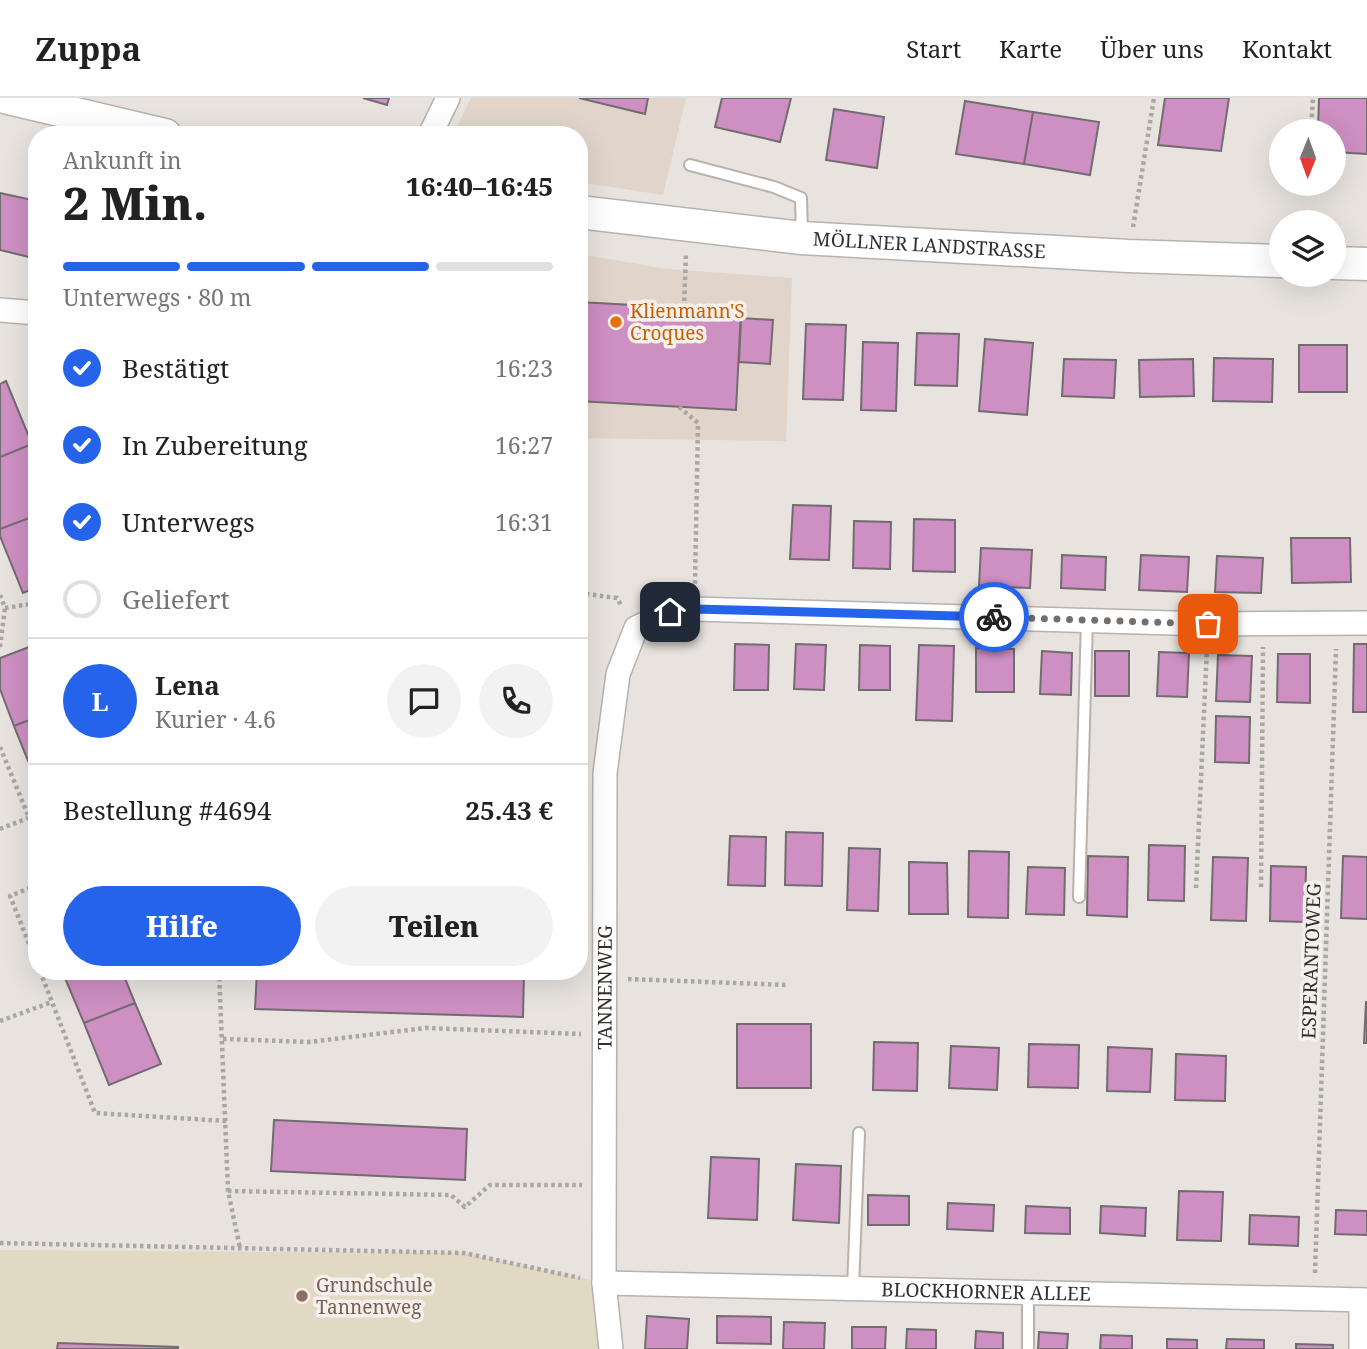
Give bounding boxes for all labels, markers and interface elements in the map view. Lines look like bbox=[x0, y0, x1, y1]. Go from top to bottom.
text: Zuppa bbox=[35, 26, 141, 71]
text: Start bbox=[906, 32, 961, 65]
text: Karte bbox=[999, 32, 1062, 65]
text: Über uns bbox=[1100, 32, 1204, 65]
text: Kontakt bbox=[1242, 32, 1332, 65]
north arrow bbox=[1269, 119, 1346, 196]
map controls bbox=[1269, 119, 1346, 287]
text: Ankunft in bbox=[63, 144, 182, 176]
text: 16:40–16:45 bbox=[406, 168, 553, 204]
text: 2 Min. bbox=[63, 171, 207, 233]
button: layers bbox=[1269, 210, 1346, 287]
street label: MÖLLNER LANDSTRASSE bbox=[812, 226, 1046, 264]
text: Unterwegs · 80 m bbox=[63, 281, 252, 313]
place label: Klienmann'S Croques bbox=[630, 298, 745, 346]
marker: Klienmann'S Croques bbox=[608, 314, 624, 330]
icon: check bbox=[63, 349, 101, 387]
text: Bestätigt bbox=[122, 350, 229, 386]
text: 16:23 bbox=[495, 352, 553, 384]
icon: check bbox=[63, 426, 101, 464]
text: In Zubereitung bbox=[122, 427, 308, 463]
text: 16:27 bbox=[495, 429, 553, 461]
icon: check bbox=[63, 503, 101, 541]
text: Unterwegs bbox=[122, 504, 255, 540]
text: 16:31 bbox=[495, 506, 553, 538]
text: Geliefert bbox=[122, 581, 230, 617]
pin bbox=[640, 582, 700, 642]
courier bbox=[959, 582, 1029, 652]
icon: home bbox=[651, 593, 689, 631]
pin bbox=[1178, 594, 1238, 654]
icon: bike bbox=[975, 598, 1013, 636]
icon: bag bbox=[1189, 605, 1227, 643]
button: chat bbox=[387, 664, 461, 738]
button: phone bbox=[479, 664, 553, 738]
text: Lena bbox=[155, 667, 220, 703]
text: L bbox=[91, 683, 109, 719]
text: Kurier · 4.6 bbox=[155, 703, 276, 735]
text: Bestellung #4694 bbox=[63, 792, 272, 828]
text: 25.43 € bbox=[465, 792, 553, 828]
street label: ESPERANTOWEG bbox=[1295, 882, 1327, 1039]
button: Hilfe bbox=[63, 886, 301, 966]
button: Teilen bbox=[315, 886, 553, 966]
street label: TANNENWEG bbox=[591, 925, 618, 1050]
place label: Grundschule Tannenweg bbox=[316, 1272, 433, 1320]
street label: BLOCKHORNER ALLEE bbox=[881, 1276, 1091, 1307]
marker: Grundschule Tannenweg bbox=[294, 1288, 310, 1304]

